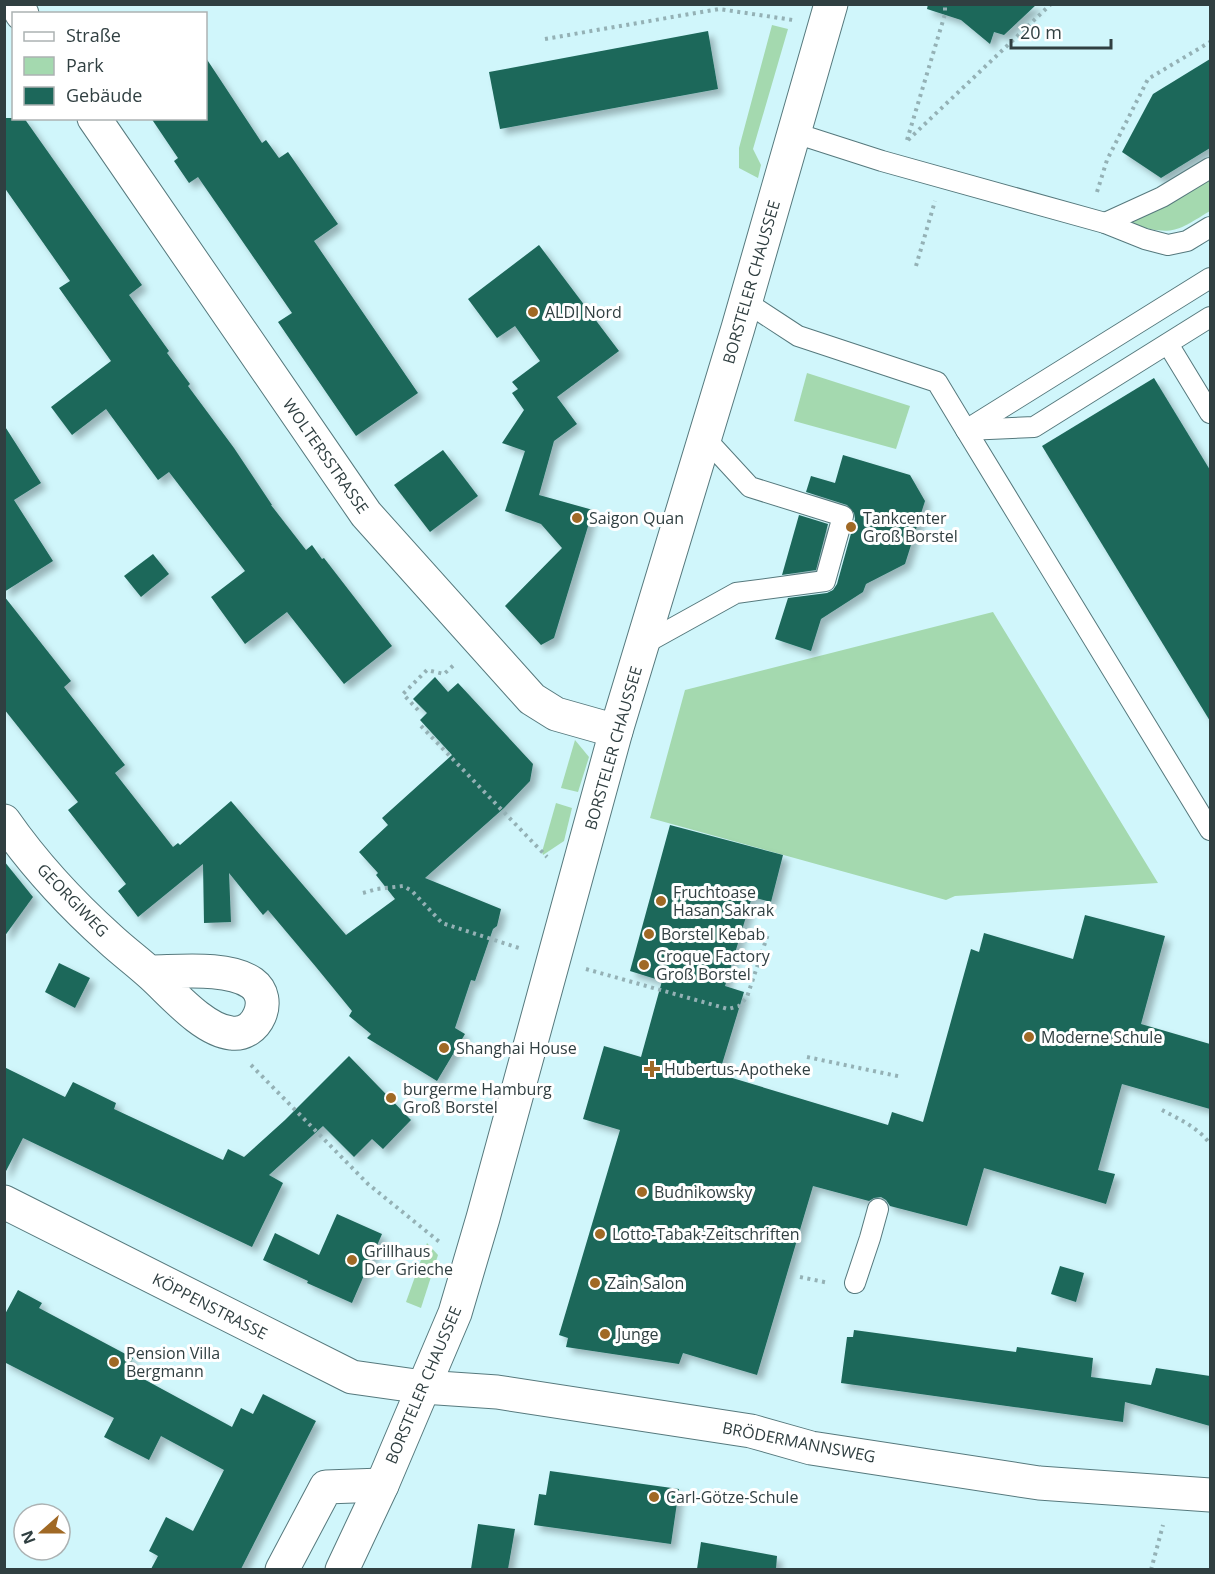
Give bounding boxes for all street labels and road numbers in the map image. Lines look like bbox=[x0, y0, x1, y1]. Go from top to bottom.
street label: BORSTELER CHAUSSEE bbox=[717, 198, 785, 366]
street label: WOLTERSSTRASSE bbox=[278, 394, 374, 518]
street label: BORSTELER CHAUSSEE bbox=[579, 664, 647, 832]
street label: GEORGIWEG bbox=[32, 858, 114, 942]
street label: KÖPPENSTRASSE bbox=[149, 1267, 271, 1345]
street label: BORSTELER CHAUSSEE bbox=[380, 1303, 466, 1467]
street label: BRÖDERMANNSWEG bbox=[720, 1416, 878, 1468]

